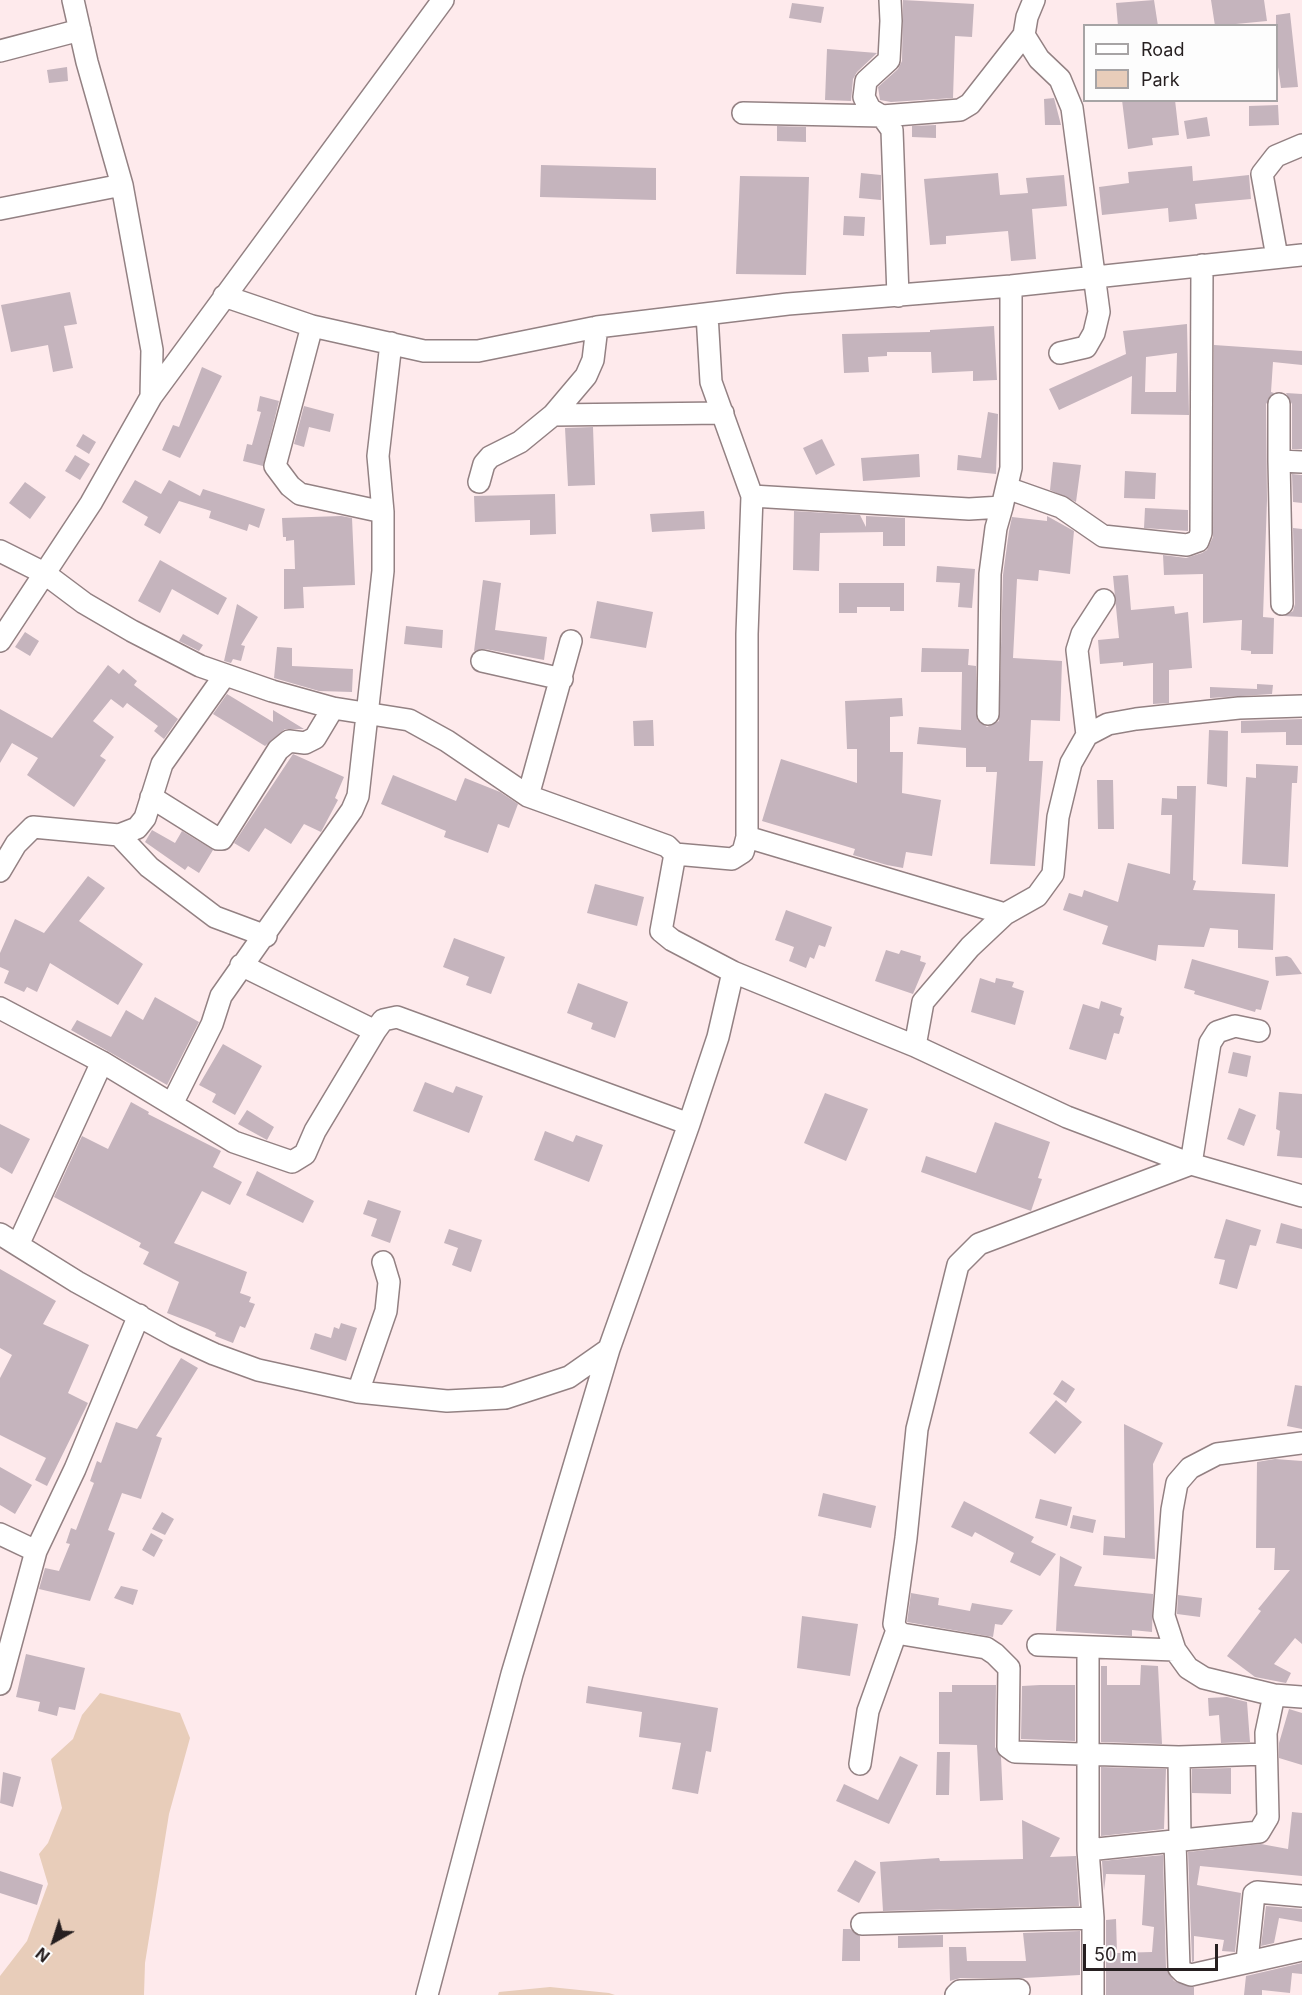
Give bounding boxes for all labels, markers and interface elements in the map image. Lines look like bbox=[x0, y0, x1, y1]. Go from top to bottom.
legend bbox=[1083, 24, 1278, 102]
text: Road bbox=[1141, 39, 1184, 60]
text: Park bbox=[1141, 69, 1180, 90]
north arrow bbox=[24, 1911, 84, 1971]
scale bar bbox=[1086, 1932, 1221, 1970]
text: N bbox=[32, 1943, 54, 1967]
text: 50 m bbox=[1094, 1944, 1137, 1965]

